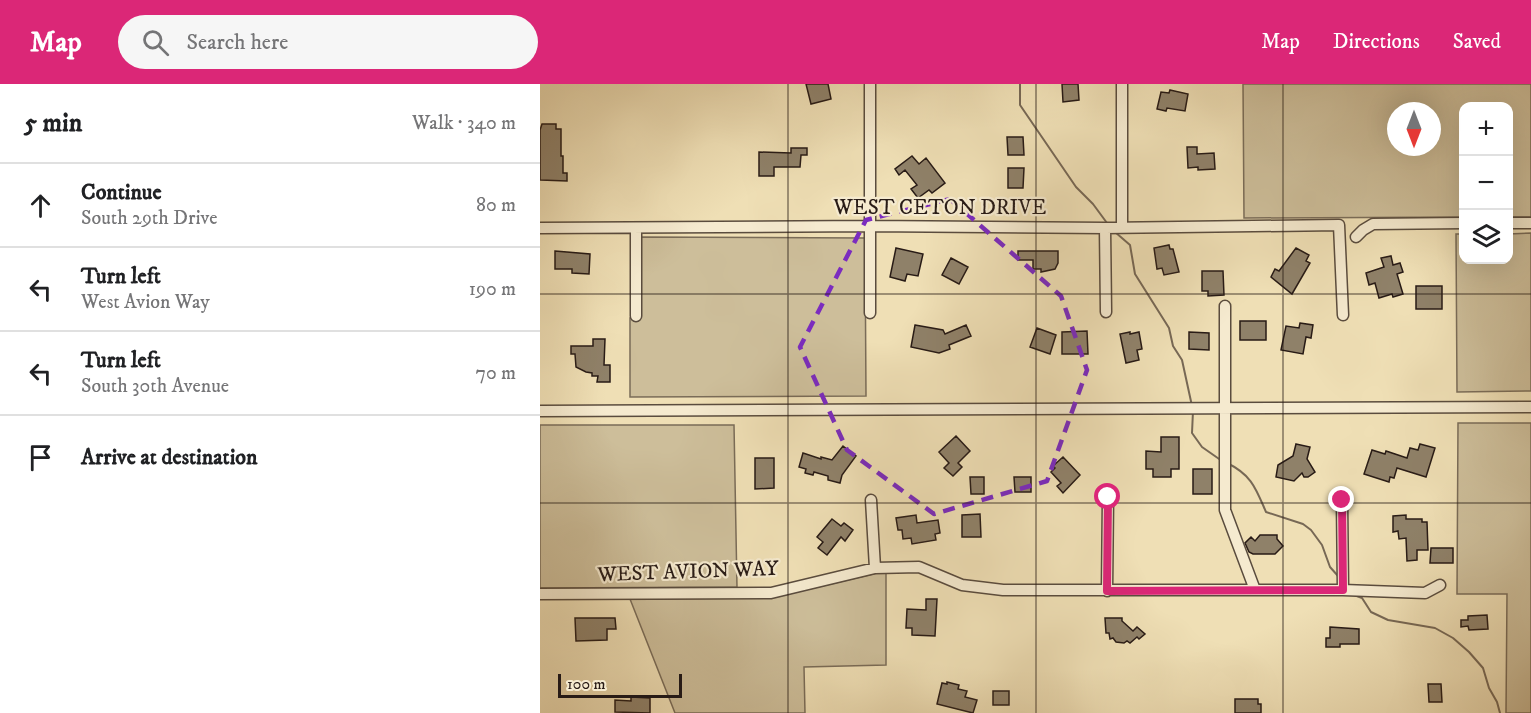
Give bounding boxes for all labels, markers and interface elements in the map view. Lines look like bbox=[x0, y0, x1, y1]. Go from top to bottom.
search box bbox=[118, 15, 538, 69]
text: Map bbox=[30, 25, 82, 60]
icon: search bbox=[139, 26, 172, 59]
text: Search here bbox=[187, 29, 288, 56]
text: Map bbox=[1261, 29, 1300, 55]
text: Directions bbox=[1333, 29, 1420, 55]
text: Saved bbox=[1453, 29, 1501, 55]
north arrow bbox=[1387, 102, 1441, 156]
map controls bbox=[1459, 102, 1513, 264]
button: + bbox=[1459, 102, 1513, 156]
text: 5 min bbox=[24, 107, 82, 140]
text: Walk · 340 m bbox=[412, 111, 516, 136]
button: − bbox=[1459, 156, 1513, 210]
text: Continue bbox=[81, 179, 162, 206]
icon: ahead bbox=[24, 189, 57, 222]
text: 80 m bbox=[476, 193, 516, 218]
street label: WEST CETON DRIVE bbox=[833, 195, 1047, 221]
text: South 29th Drive bbox=[81, 206, 218, 231]
button: layers bbox=[1459, 210, 1513, 264]
text: Turn left bbox=[81, 263, 161, 290]
icon: left bbox=[24, 273, 57, 306]
text: 190 m bbox=[469, 277, 516, 302]
text: West Avion Way bbox=[81, 290, 210, 315]
text: Turn left bbox=[81, 347, 161, 374]
icon: left bbox=[24, 357, 57, 390]
text: 70 m bbox=[475, 361, 516, 386]
text: South 30th Avenue bbox=[81, 374, 229, 399]
icon: arrive bbox=[24, 441, 57, 474]
text: Arrive at destination bbox=[81, 444, 258, 471]
route start bbox=[1094, 483, 1120, 509]
route end bbox=[1328, 486, 1354, 512]
street label: WEST AVION WAY bbox=[596, 556, 780, 588]
scale bar bbox=[558, 671, 682, 698]
text: 100 m bbox=[567, 674, 606, 694]

